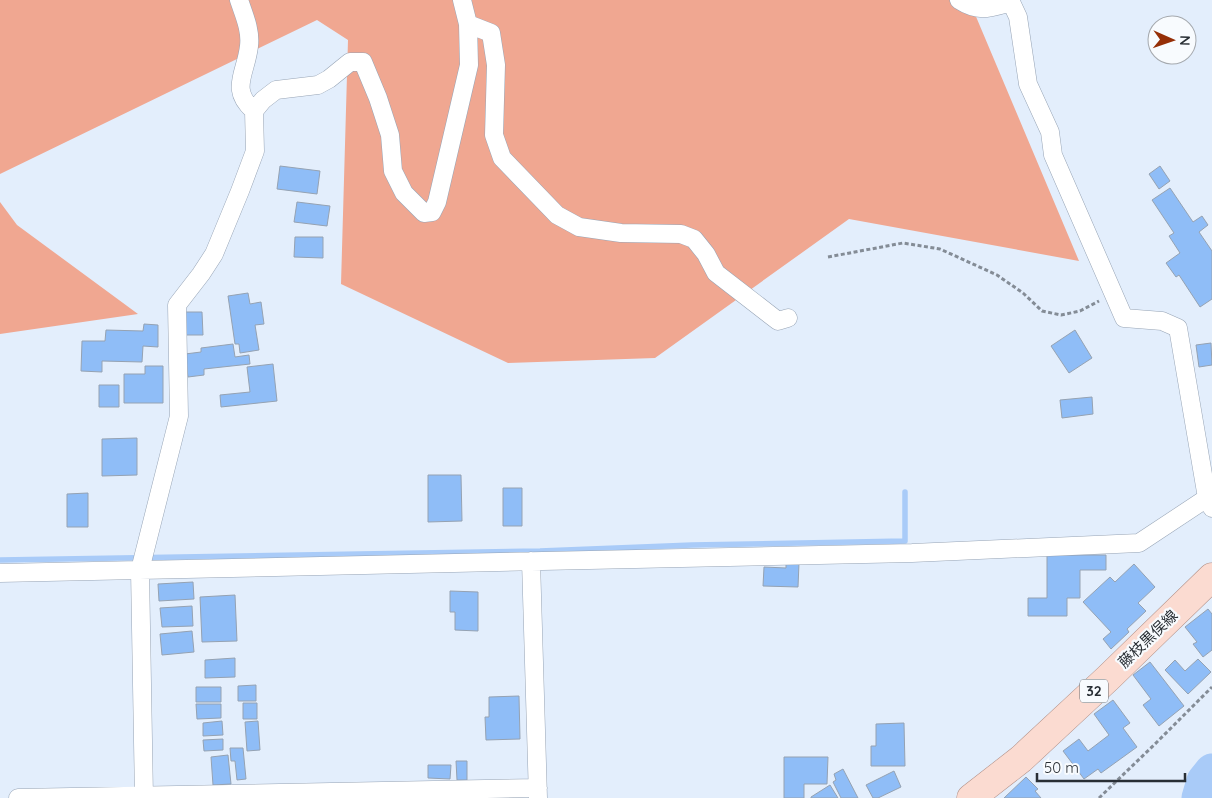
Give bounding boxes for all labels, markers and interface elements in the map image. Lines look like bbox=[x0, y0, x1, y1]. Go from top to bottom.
north arrow bbox=[1147, 15, 1197, 65]
text: N bbox=[1176, 35, 1194, 46]
street label: 藤枝黒俣線 bbox=[1114, 606, 1181, 672]
road number: 32 bbox=[1080, 679, 1108, 702]
scale bar bbox=[1037, 750, 1184, 782]
text: 50 m bbox=[1044, 758, 1079, 777]

